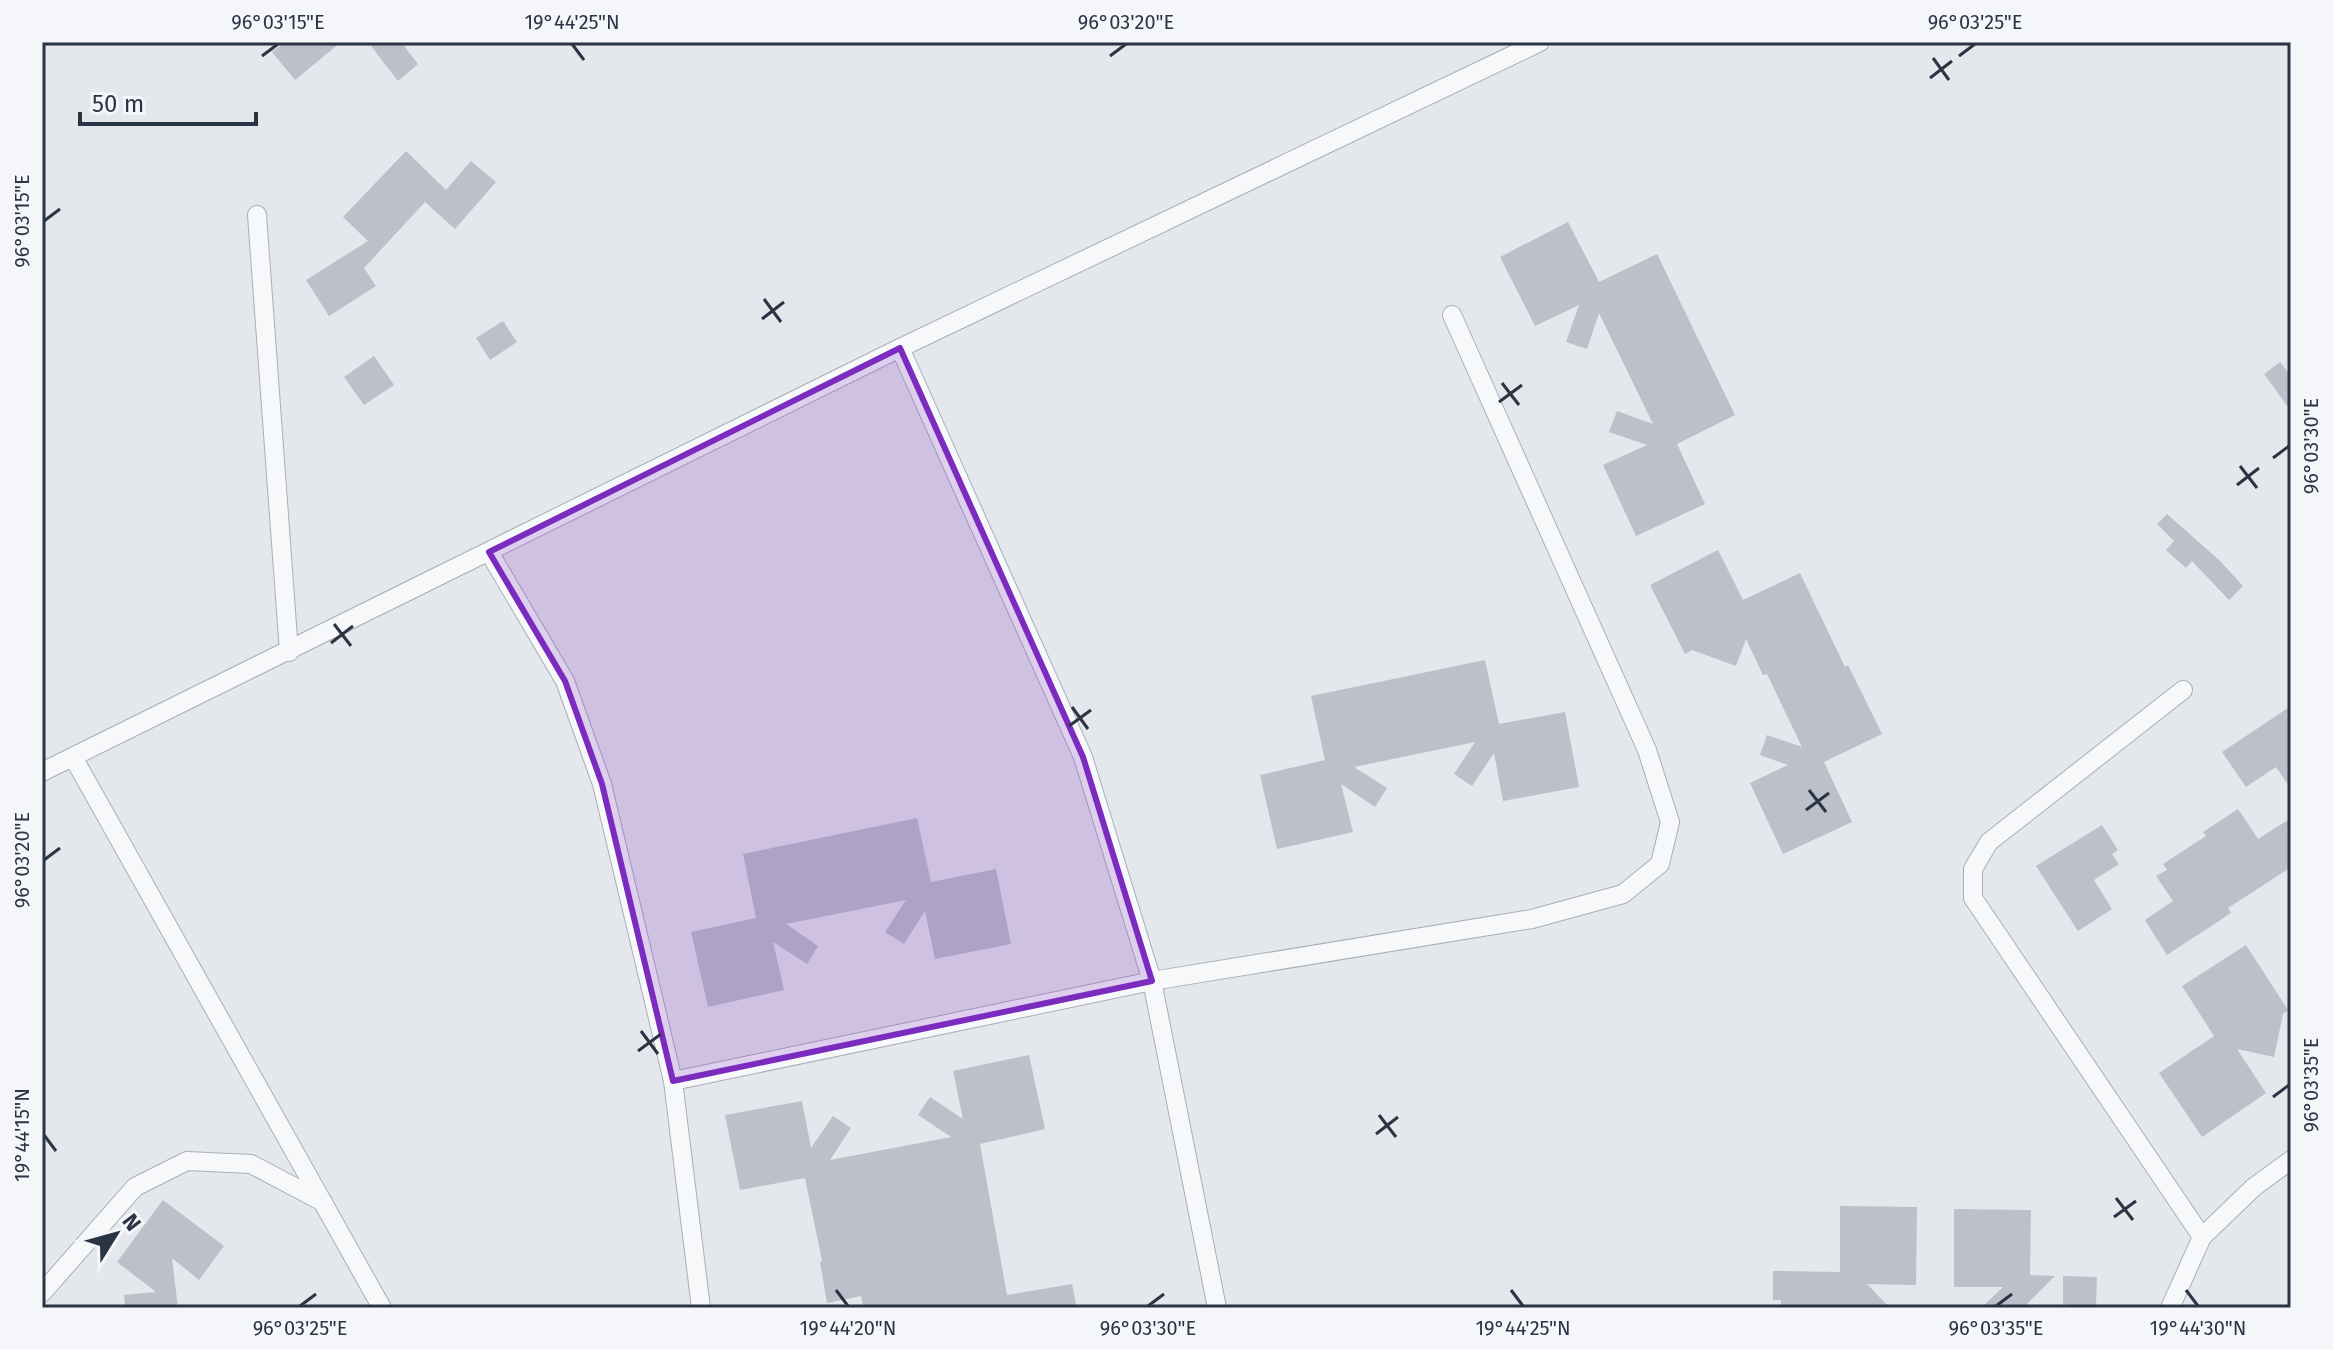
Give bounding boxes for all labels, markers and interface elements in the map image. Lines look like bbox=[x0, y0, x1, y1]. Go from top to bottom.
text: 96°03'15"E bbox=[231, 10, 325, 34]
text: 19°44'25"N bbox=[524, 10, 620, 34]
text: 96°03'20"E bbox=[1078, 10, 1174, 34]
text: 96°03'25"E bbox=[1928, 10, 2022, 34]
scale bar bbox=[80, 76, 256, 126]
text: 50 m bbox=[92, 90, 144, 118]
text: 96°03'15"E bbox=[10, 174, 34, 268]
text: 96°03'30"E bbox=[2299, 398, 2323, 494]
text: 96°03'20"E bbox=[10, 812, 34, 908]
text: 96°03'35"E bbox=[2299, 1038, 2323, 1132]
text: 19°44'15"N bbox=[10, 1088, 34, 1182]
north arrow bbox=[76, 1194, 156, 1274]
text: N bbox=[116, 1208, 147, 1236]
text: 96°03'25"E bbox=[253, 1316, 347, 1340]
text: 19°44'20"N bbox=[800, 1316, 896, 1340]
text: 96°03'30"E bbox=[1100, 1316, 1196, 1340]
text: 19°44'25"N bbox=[1475, 1316, 1571, 1340]
text: 96°03'35"E bbox=[1949, 1316, 2043, 1340]
text: 19°44'30"N bbox=[2150, 1316, 2246, 1340]

